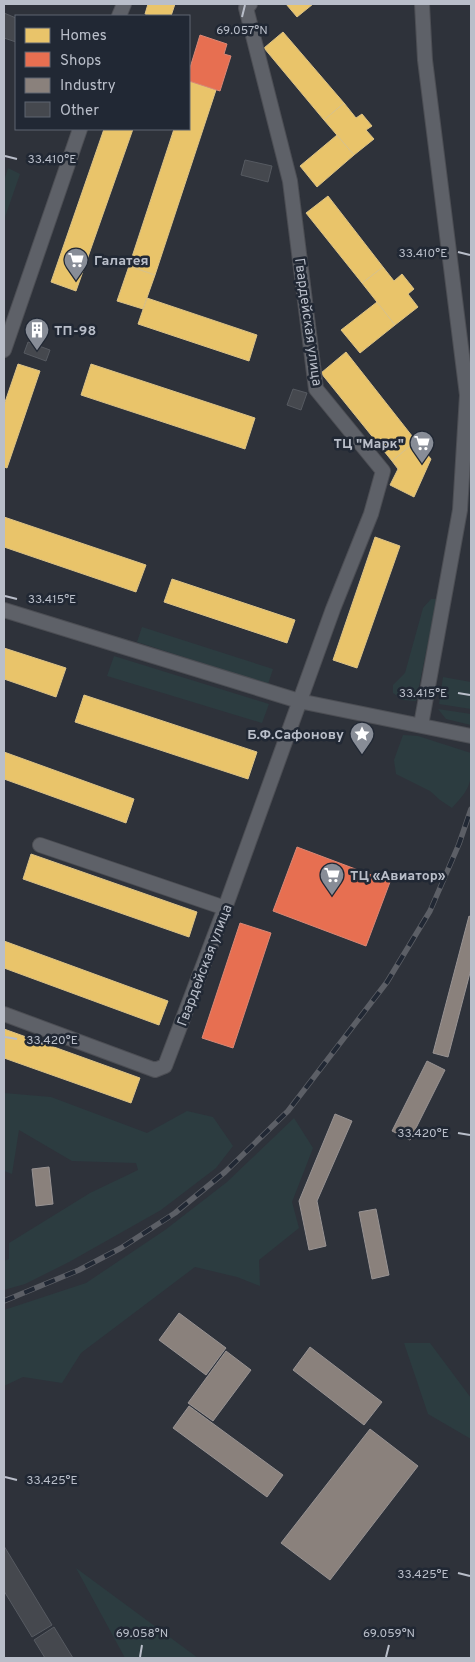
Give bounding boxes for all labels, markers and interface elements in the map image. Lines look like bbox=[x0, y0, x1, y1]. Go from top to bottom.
legend bbox=[15, 15, 190, 130]
text: 69.057°N bbox=[216, 23, 268, 39]
text: Homes bbox=[60, 27, 107, 46]
text: Shops bbox=[60, 52, 101, 71]
text: Industry bbox=[60, 77, 116, 96]
text: Other bbox=[60, 102, 99, 121]
text: 33.410°E bbox=[28, 152, 76, 168]
text: 33.410°E bbox=[399, 246, 447, 262]
supermarket icon: Галатея bbox=[63, 247, 89, 281]
place label: Галатея bbox=[94, 253, 149, 270]
street label: Гвардейская улица bbox=[290, 257, 325, 387]
building icon: ТП-98 bbox=[24, 317, 50, 351]
place label: ТП-98 bbox=[54, 323, 96, 340]
supermarket icon: ТЦ "Марк" bbox=[409, 430, 435, 464]
place label: ТЦ "Марк" bbox=[334, 436, 404, 453]
text: 33.415°E bbox=[28, 592, 76, 608]
text: 33.415°E bbox=[399, 686, 447, 702]
place icon: Б.Ф.Сафонову bbox=[349, 721, 375, 755]
place label: Б.Ф.Сафонову bbox=[247, 727, 344, 744]
supermarket icon: ТЦ «Авиатор» bbox=[319, 862, 345, 896]
place label: ТЦ «Авиатор» bbox=[350, 868, 446, 885]
street label: Гвардейская улица bbox=[174, 902, 236, 1029]
text: 33.420°E bbox=[26, 1033, 78, 1049]
text: 33.420°E bbox=[397, 1126, 449, 1142]
text: 33.425°E bbox=[26, 1473, 78, 1489]
text: 33.425°E bbox=[397, 1567, 449, 1583]
text: 69.058°N bbox=[116, 1626, 168, 1642]
text: 69.059°N bbox=[363, 1626, 415, 1642]

